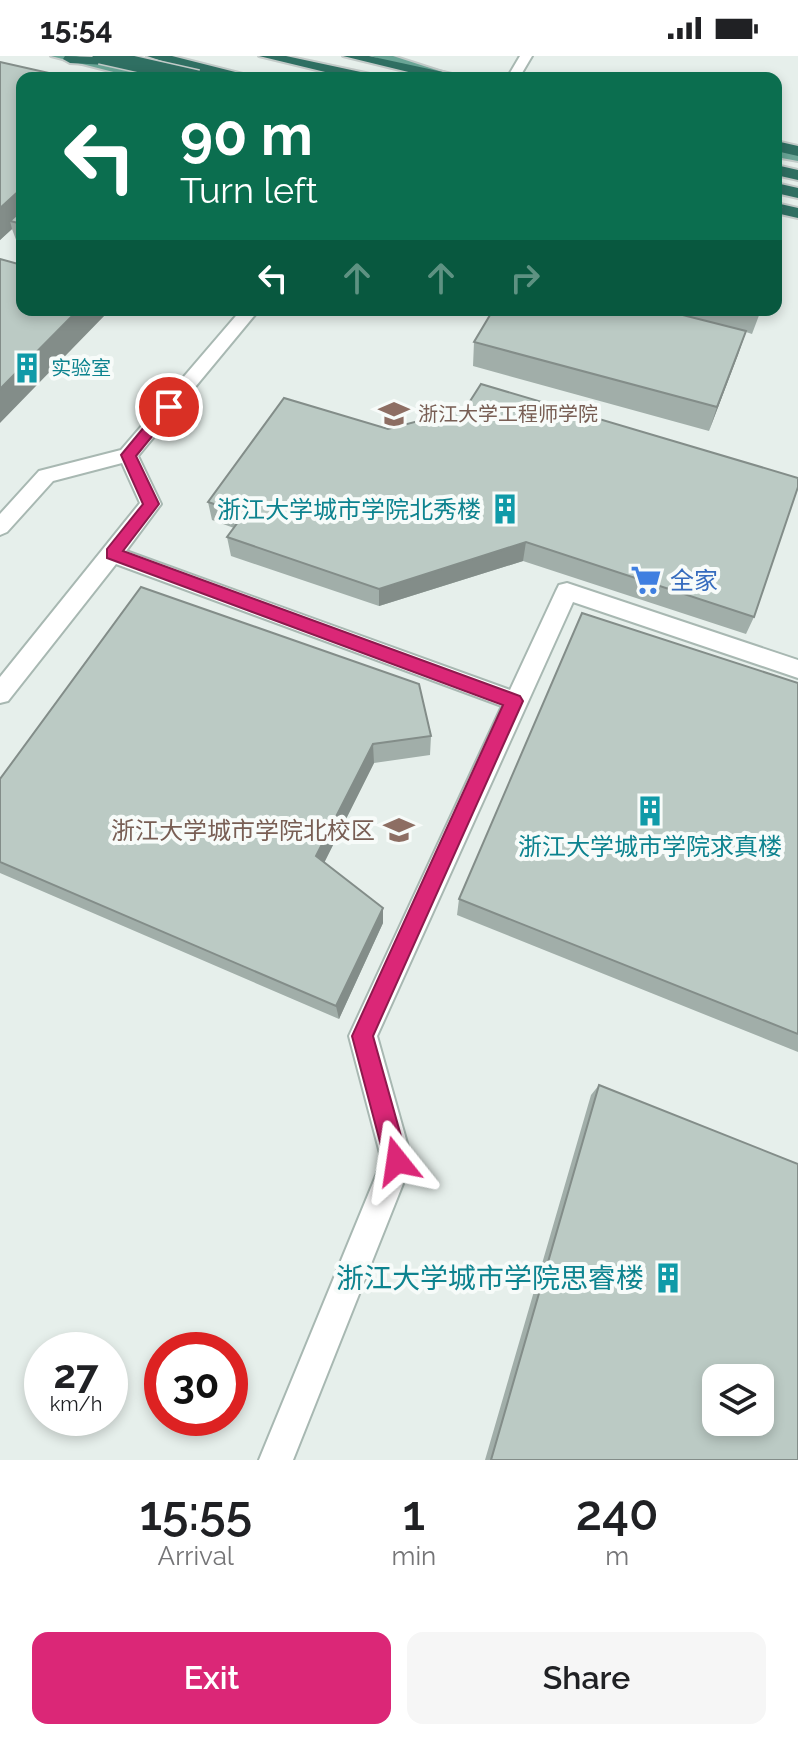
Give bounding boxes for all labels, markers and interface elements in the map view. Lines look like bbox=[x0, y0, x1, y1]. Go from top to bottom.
text: 15:54 bbox=[40, 11, 113, 46]
text: 90 m bbox=[180, 102, 313, 168]
icon: left bbox=[48, 104, 152, 208]
text: Turn left bbox=[180, 169, 318, 211]
icon: left bbox=[251, 256, 295, 300]
icon: ahead bbox=[335, 256, 379, 300]
icon: ahead bbox=[419, 256, 463, 300]
icon: right bbox=[503, 256, 547, 300]
building icon: 实验室 bbox=[10, 351, 44, 385]
place label: 实验室 bbox=[51, 356, 111, 380]
pin bbox=[135, 373, 203, 441]
icon: arrive bbox=[147, 385, 191, 429]
school or university icon: 浙江大学工程师学院 bbox=[377, 397, 411, 431]
place label: 浙江大学工程师学院 bbox=[418, 402, 598, 426]
building icon: 浙江大学城市学院北秀楼 bbox=[488, 492, 522, 526]
place label: 浙江大学城市学院北秀楼 bbox=[217, 495, 481, 524]
supermarket icon: 全家 bbox=[629, 563, 663, 597]
place label: 全家 bbox=[670, 566, 718, 595]
building icon: 浙江大学城市学院求真楼 bbox=[633, 794, 667, 828]
school or university icon: 浙江大学城市学院北校区 bbox=[382, 813, 416, 847]
place label: 浙江大学城市学院北校区 bbox=[111, 816, 375, 845]
place label: 浙江大学城市学院求真楼 bbox=[518, 832, 782, 861]
position arrow bbox=[355, 1119, 439, 1203]
building icon: 浙江大学城市学院思睿楼 bbox=[651, 1261, 685, 1295]
place label: 浙江大学城市学院思睿楼 bbox=[336, 1262, 644, 1295]
speed limit sign: 30 bbox=[144, 1332, 248, 1436]
text: 27 bbox=[53, 1350, 98, 1397]
map controls bbox=[702, 1364, 774, 1436]
button: layers bbox=[702, 1364, 774, 1436]
text: km/h bbox=[50, 1392, 102, 1416]
text: 15:55 bbox=[139, 1485, 252, 1541]
text: 1 bbox=[403, 1485, 425, 1541]
text: 240 bbox=[576, 1485, 659, 1541]
text: Arrival bbox=[158, 1541, 234, 1571]
text: min bbox=[392, 1541, 436, 1571]
text: m bbox=[605, 1541, 629, 1571]
button: Exit bbox=[32, 1632, 391, 1724]
button: Share bbox=[407, 1632, 766, 1724]

